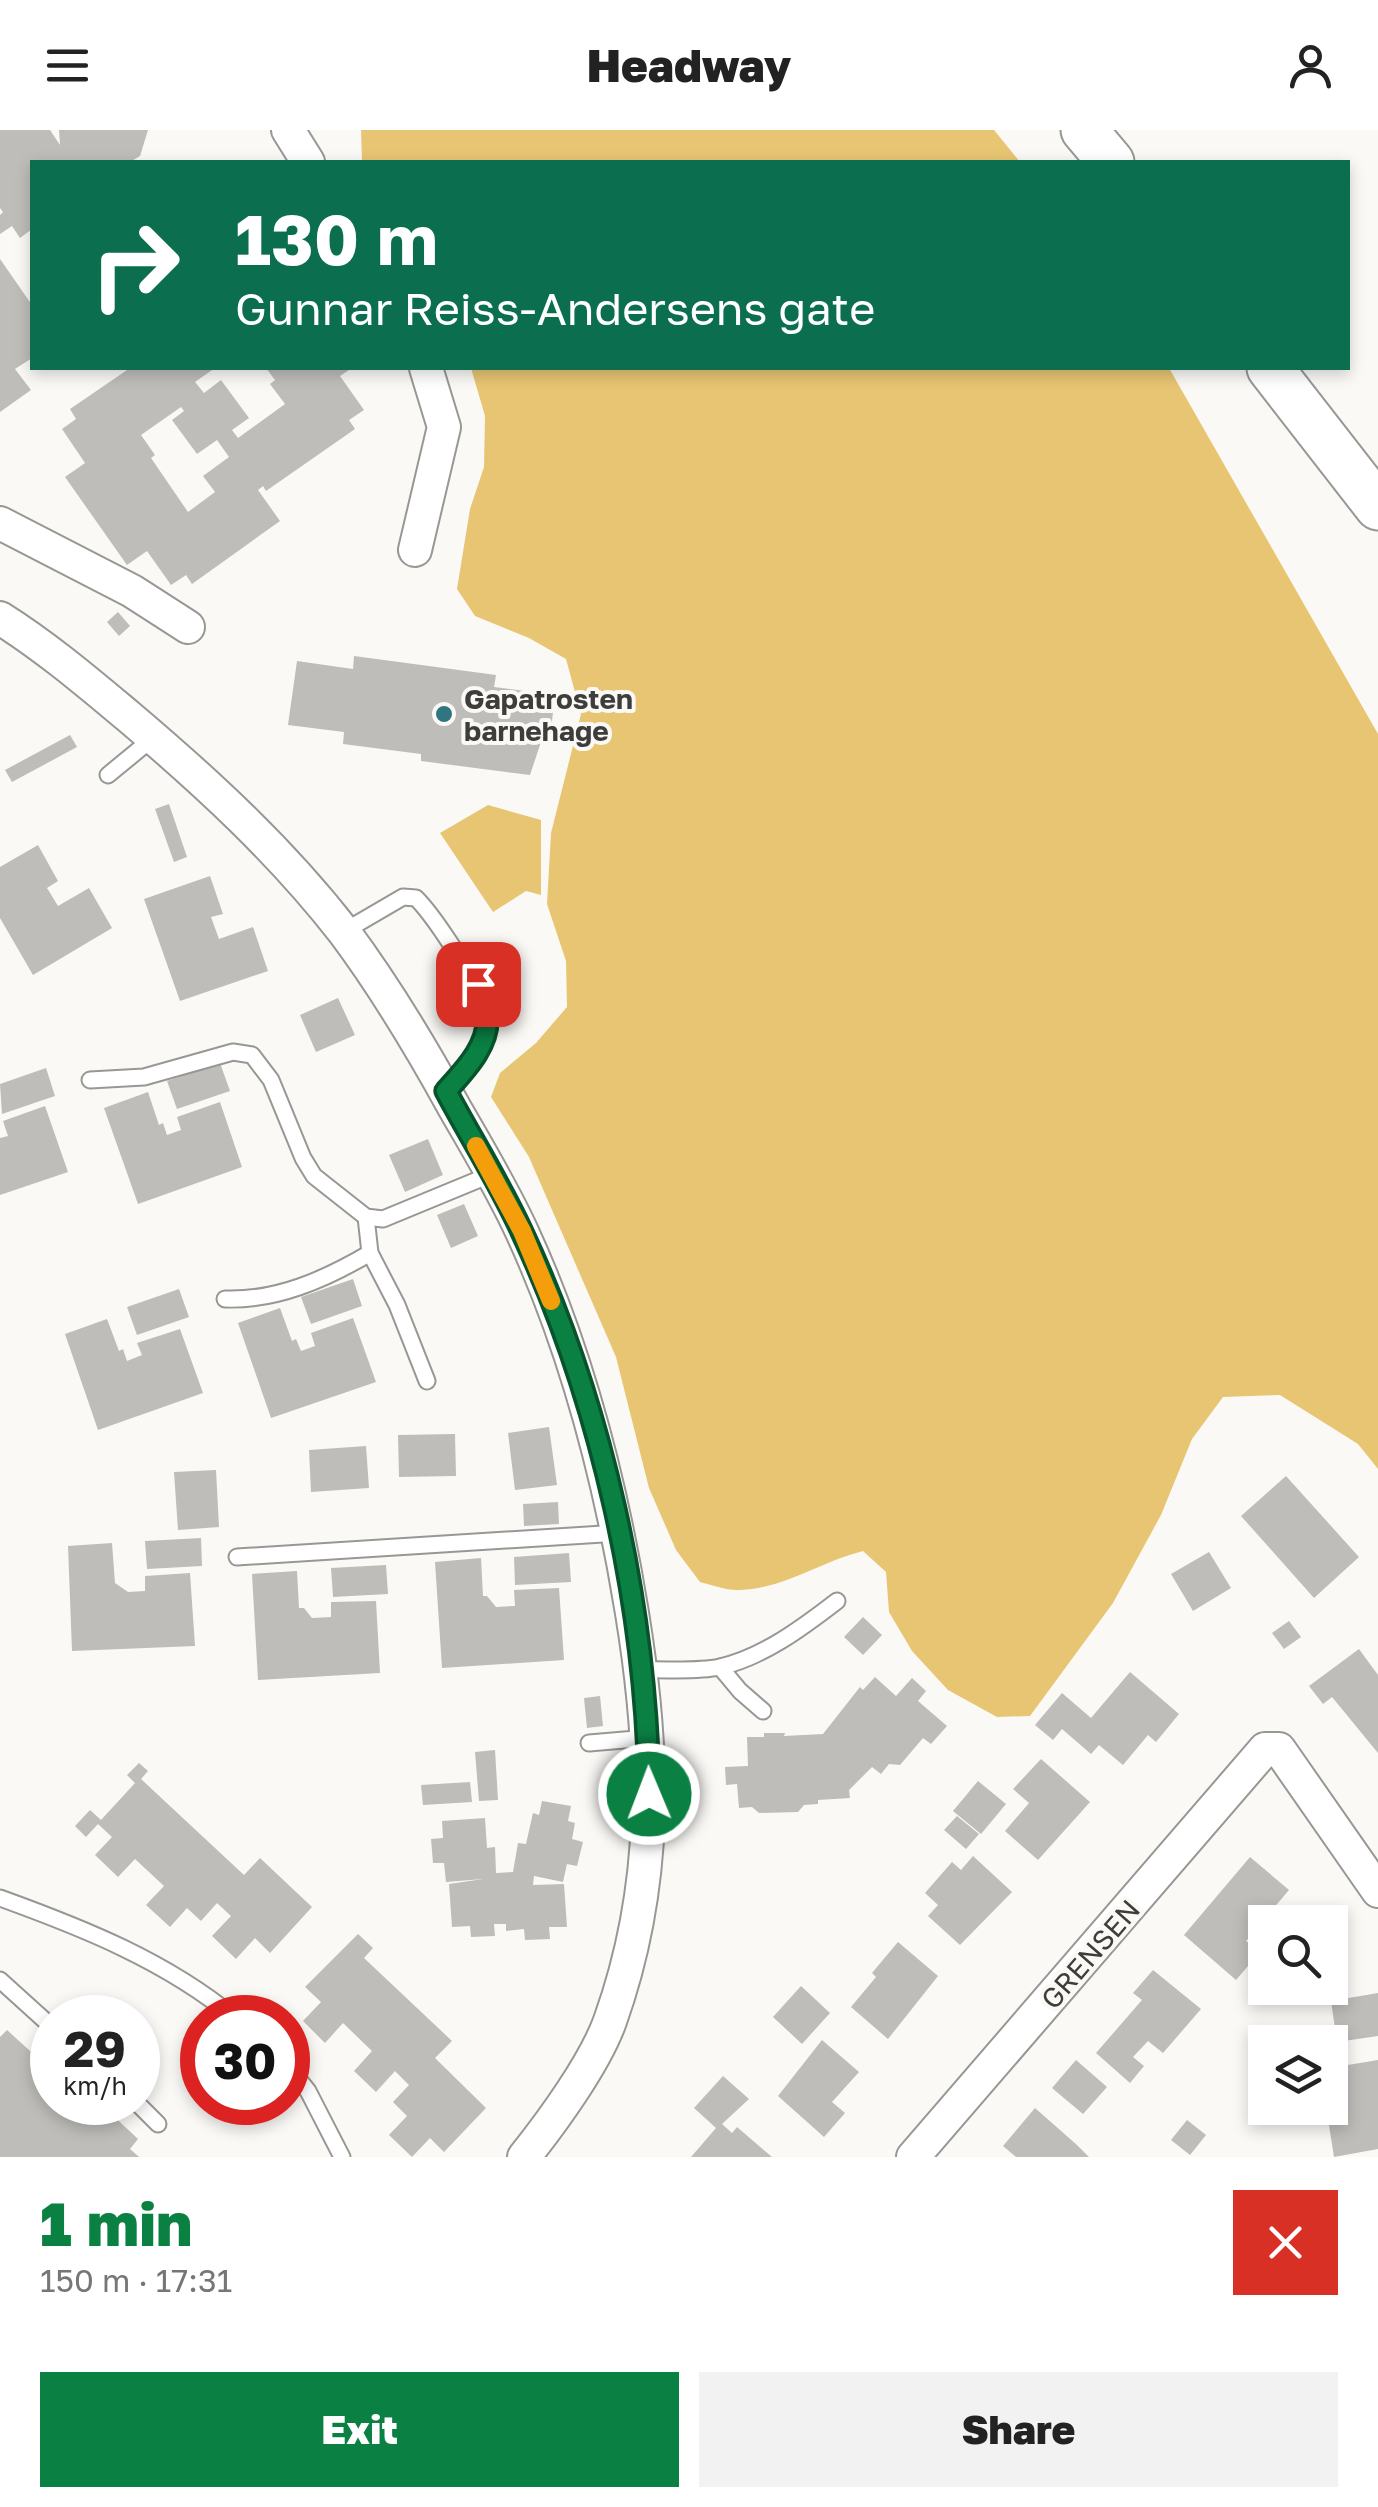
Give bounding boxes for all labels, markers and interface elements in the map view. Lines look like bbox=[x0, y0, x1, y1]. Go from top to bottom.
icon: menu bbox=[40, 38, 95, 93]
text: Headway bbox=[587, 38, 791, 92]
icon: person bbox=[1283, 38, 1338, 93]
text: 130 m bbox=[235, 196, 438, 280]
icon: right bbox=[70, 200, 200, 330]
text: Gunnar Reiss-Andersens gate bbox=[235, 281, 875, 335]
place label: Gapatrosten barnehage bbox=[464, 682, 633, 747]
marker: Gapatrosten barnehage bbox=[433, 703, 455, 725]
pin bbox=[436, 942, 521, 1027]
icon: arrive bbox=[451, 957, 506, 1012]
position arrow bbox=[597, 1742, 701, 1846]
street label: GRENSEN bbox=[1034, 1893, 1146, 2015]
map controls bbox=[1248, 1905, 1348, 2125]
button: search bbox=[1248, 1905, 1348, 2005]
speed limit sign: 30 bbox=[180, 1995, 310, 2125]
text: 29 bbox=[64, 2018, 126, 2078]
button: layers bbox=[1248, 2025, 1348, 2125]
text: km/h bbox=[63, 2070, 127, 2101]
text: 1 min bbox=[40, 2187, 192, 2259]
button: close bbox=[1233, 2190, 1338, 2295]
text: 150 m · 17:31 bbox=[40, 2261, 232, 2299]
button: Exit bbox=[40, 2372, 679, 2487]
button: Share bbox=[699, 2372, 1338, 2487]

